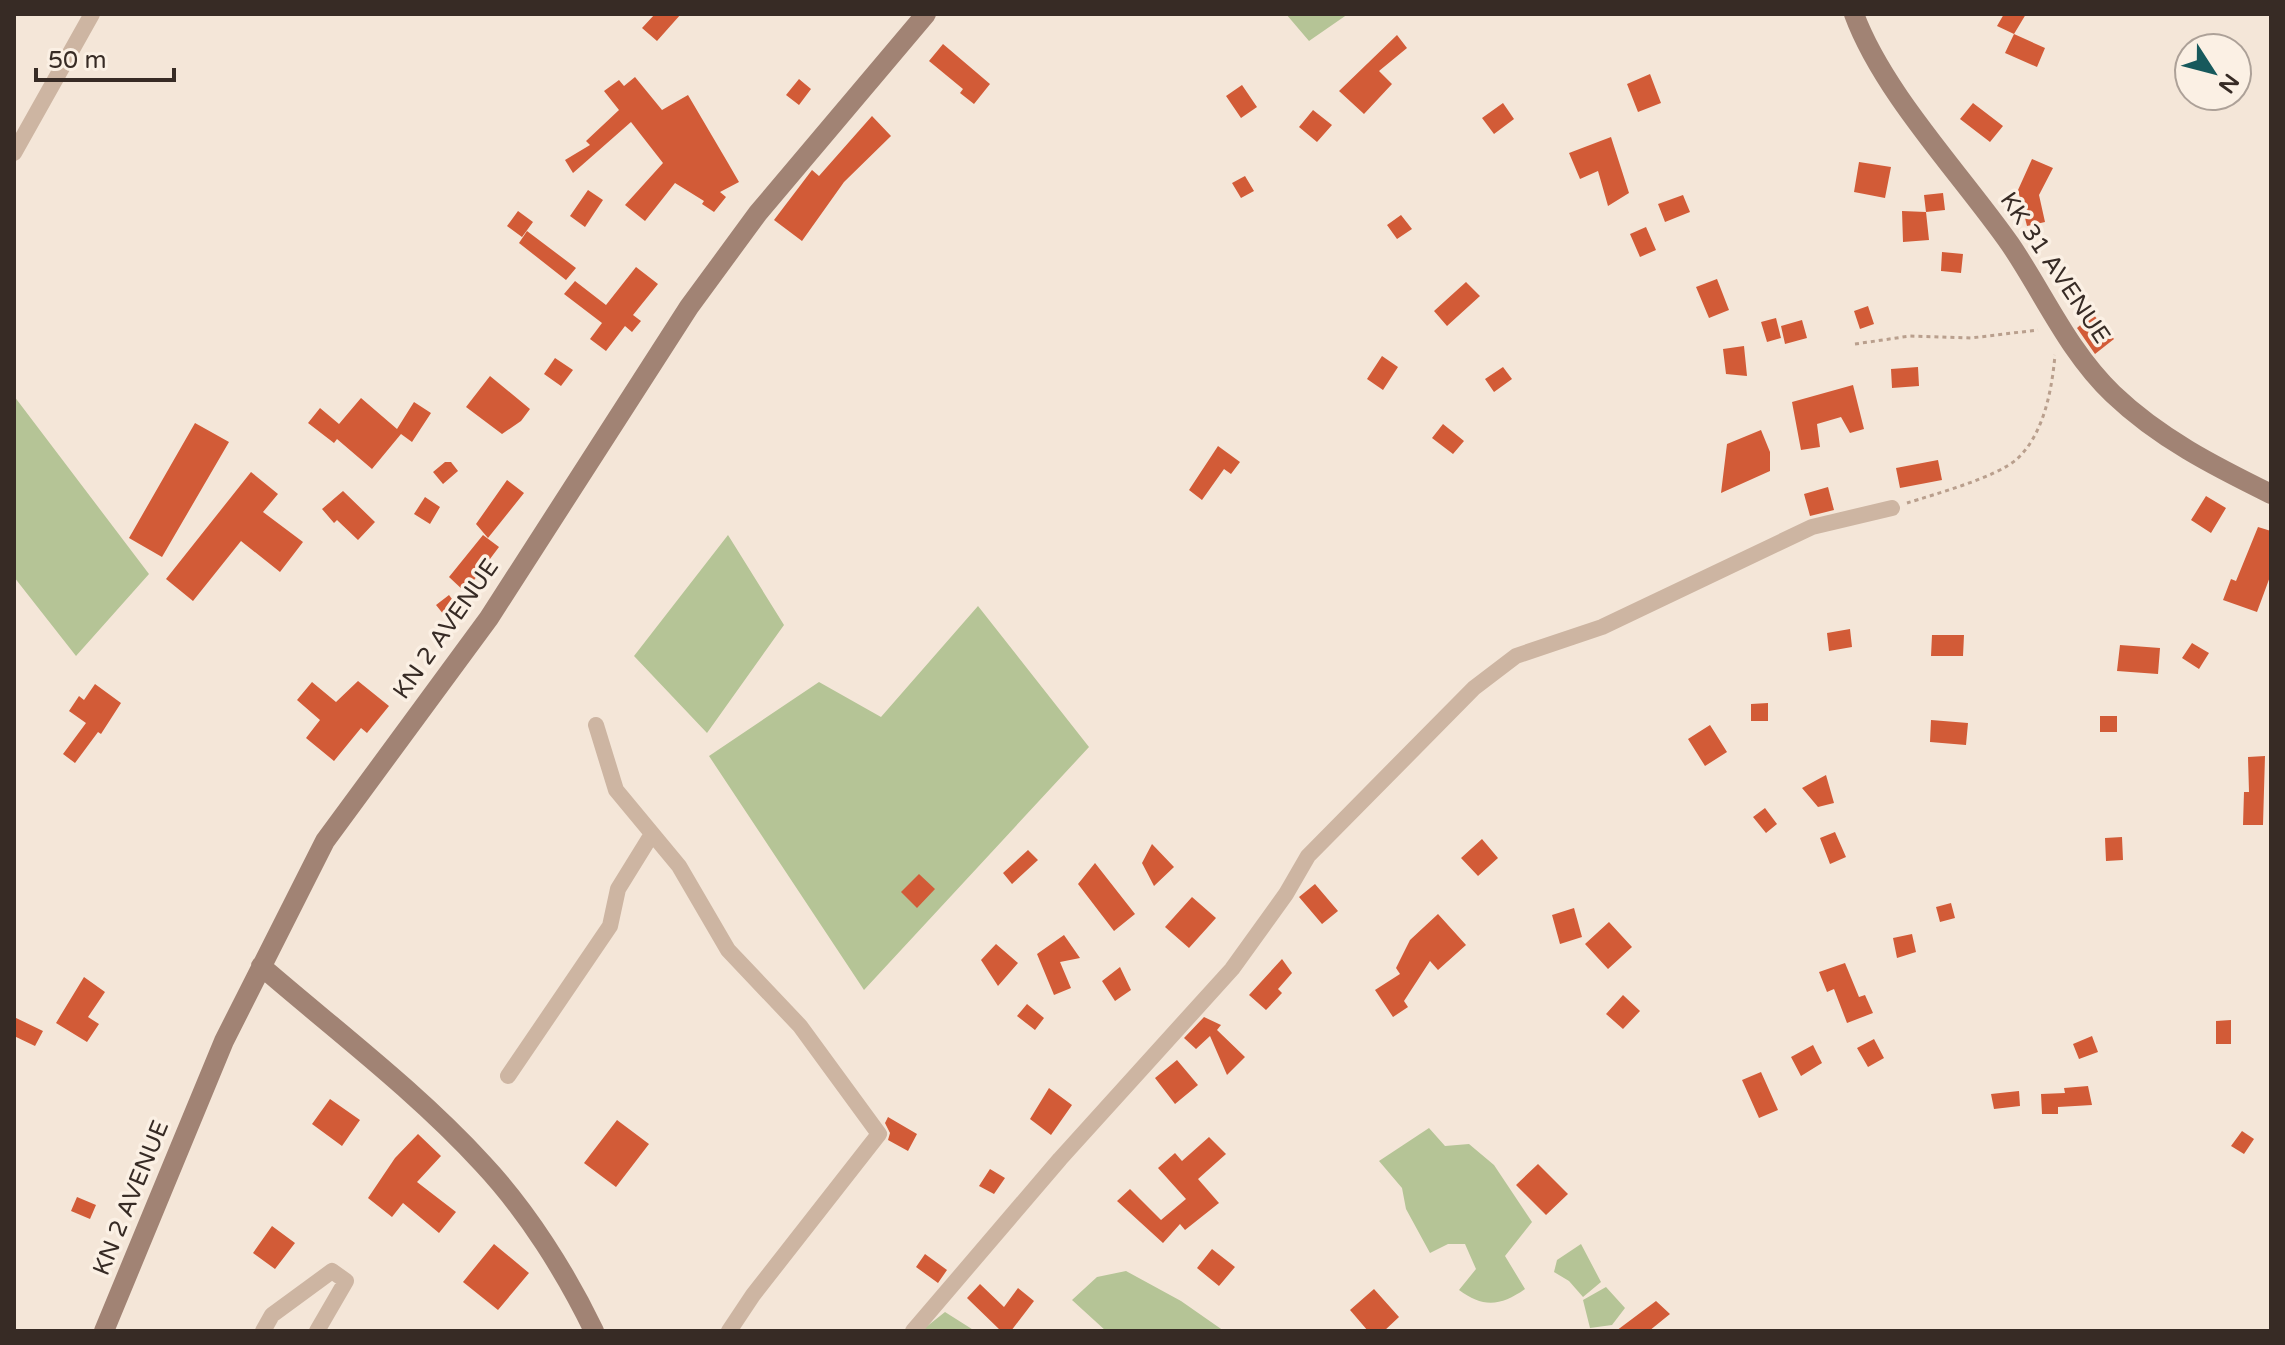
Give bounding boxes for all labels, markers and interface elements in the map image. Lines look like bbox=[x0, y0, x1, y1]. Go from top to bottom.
scale bar bbox=[36, 32, 174, 82]
north arrow bbox=[2173, 32, 2253, 112]
text: 50 m bbox=[48, 46, 106, 75]
text: N bbox=[2213, 68, 2244, 98]
street label: KK 31 AVENUE bbox=[1994, 187, 2116, 349]
street label: KN 2 AVENUE bbox=[387, 553, 505, 705]
street label: KN 2 AVENUE bbox=[87, 1116, 175, 1280]

